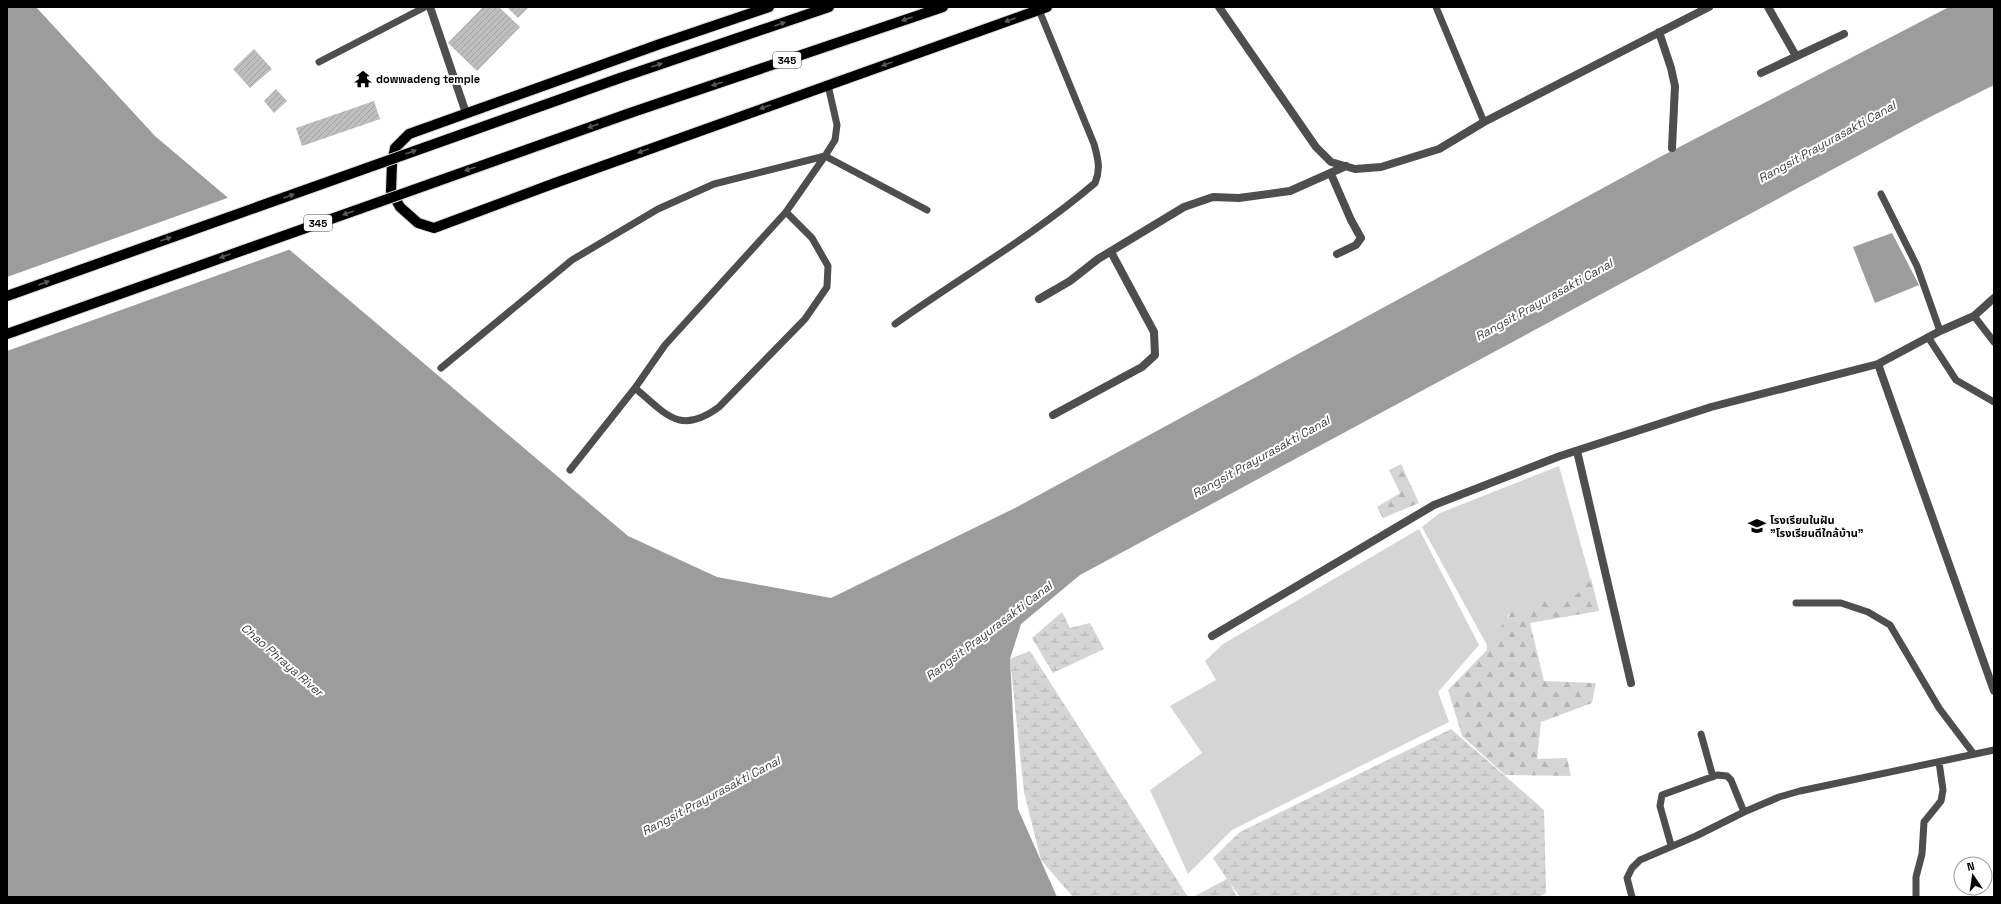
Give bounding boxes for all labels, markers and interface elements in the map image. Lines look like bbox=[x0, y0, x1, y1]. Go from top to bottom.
one-way arrow bbox=[900, 17, 912, 23]
one-way arrow bbox=[1003, 17, 1015, 23]
one-way arrow bbox=[775, 20, 787, 26]
road number: 345 bbox=[773, 52, 801, 68]
one-way arrow bbox=[881, 61, 893, 67]
one-way arrow bbox=[652, 62, 664, 68]
temple icon: dowwadeng temple bbox=[353, 69, 373, 89]
place label: dowwadeng temple bbox=[376, 72, 480, 86]
one-way arrow bbox=[711, 81, 723, 87]
water label: Rangsit Prayurasakti Canal bbox=[1756, 97, 1900, 186]
one-way arrow bbox=[759, 105, 771, 111]
one-way arrow bbox=[587, 123, 599, 129]
one-way arrow bbox=[406, 149, 418, 155]
one-way arrow bbox=[636, 149, 648, 155]
one-way arrow bbox=[464, 167, 476, 173]
one-way arrow bbox=[283, 192, 295, 198]
one-way arrow bbox=[341, 210, 353, 216]
road number: 345 bbox=[304, 215, 332, 231]
one-way arrow bbox=[161, 236, 173, 242]
one-way arrow bbox=[219, 254, 231, 260]
water label: Rangsit Prayurasakti Canal bbox=[1473, 255, 1617, 344]
one-way arrow bbox=[38, 279, 50, 285]
water label: Rangsit Prayurasakti Canal bbox=[1190, 412, 1334, 501]
place label: โรงเรียนในฝัน "โรงเรียนดีใกล้บ้าน" bbox=[1770, 513, 1864, 540]
school or university icon: โรงเรียนในฝัน "โรงเรียนดีใกล้บ้าน" bbox=[1747, 516, 1767, 536]
water label: Rangsit Prayurasakti Canal bbox=[922, 577, 1057, 684]
water label: Chao Phraya River bbox=[238, 620, 327, 701]
water label: Rangsit Prayurasakti Canal bbox=[639, 752, 785, 839]
north arrow bbox=[1953, 856, 1993, 896]
text: N bbox=[1966, 859, 1976, 874]

